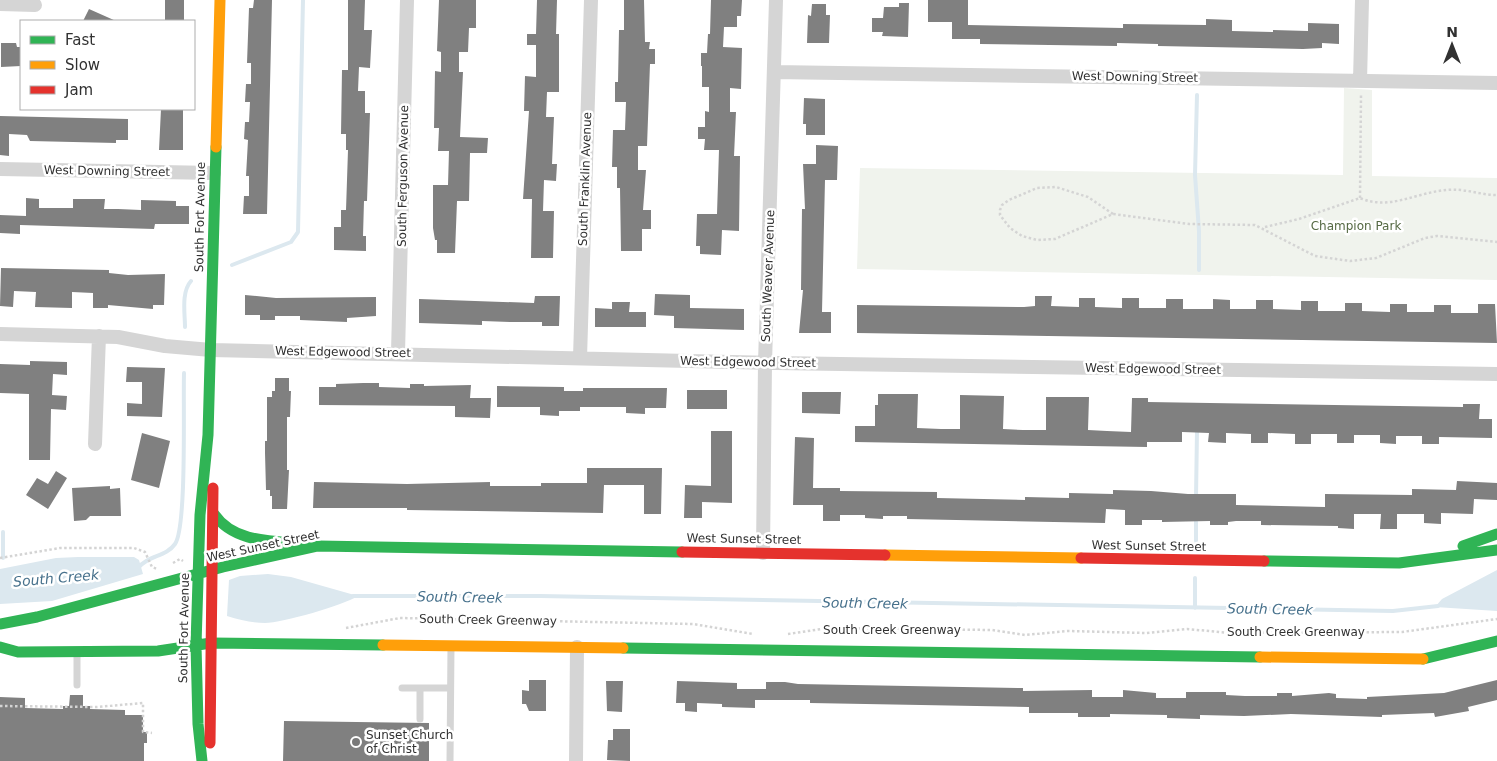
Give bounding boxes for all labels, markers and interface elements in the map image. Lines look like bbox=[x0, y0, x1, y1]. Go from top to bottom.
legend bbox=[20, 20, 195, 110]
north arrow bbox=[1427, 20, 1477, 70]
text: N bbox=[1446, 24, 1458, 40]
text: Fast bbox=[65, 31, 95, 49]
text: Slow bbox=[65, 56, 100, 74]
street label: West Downing Street bbox=[1072, 69, 1198, 85]
text: Jam bbox=[64, 81, 93, 99]
street label: South Ferguson Avenue bbox=[395, 105, 411, 247]
street label: South Franklin Avenue bbox=[576, 112, 594, 246]
street label: South Fort Avenue bbox=[192, 162, 208, 272]
street label: West Downing Street bbox=[44, 163, 170, 179]
street label: South Weaver Avenue bbox=[759, 210, 777, 342]
park label: Champion Park bbox=[1311, 219, 1401, 233]
street label: West Edgewood Street bbox=[275, 344, 411, 360]
street label: West Edgewood Street bbox=[680, 354, 816, 370]
street label: West Edgewood Street bbox=[1085, 361, 1221, 377]
street label: West Sunset Street bbox=[205, 527, 321, 565]
street label: West Sunset Street bbox=[687, 531, 802, 547]
street label: West Sunset Street bbox=[1092, 538, 1207, 554]
water label: South Creek bbox=[12, 566, 100, 590]
street label: South Fort Avenue bbox=[176, 573, 192, 683]
water label: South Creek bbox=[417, 588, 504, 606]
water label: South Creek bbox=[822, 594, 909, 612]
water label: South Creek bbox=[1227, 600, 1314, 618]
street label: South Creek Greenway bbox=[419, 612, 557, 628]
street label: South Creek Greenway bbox=[823, 623, 961, 637]
street label: South Creek Greenway bbox=[1227, 625, 1365, 639]
place label: Sunset Church of Christ bbox=[366, 728, 453, 756]
marker: Sunset Church of Christ bbox=[350, 736, 362, 748]

